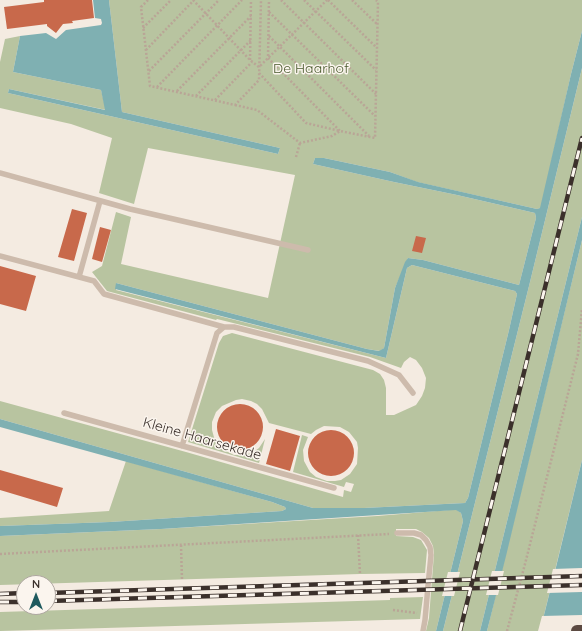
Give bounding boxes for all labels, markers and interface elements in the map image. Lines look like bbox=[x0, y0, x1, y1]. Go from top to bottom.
park label: De Haarhof bbox=[273, 61, 349, 77]
street label: Kleine Haarsekade bbox=[141, 414, 263, 464]
north arrow bbox=[16, 575, 56, 615]
text: N bbox=[32, 577, 40, 591]

